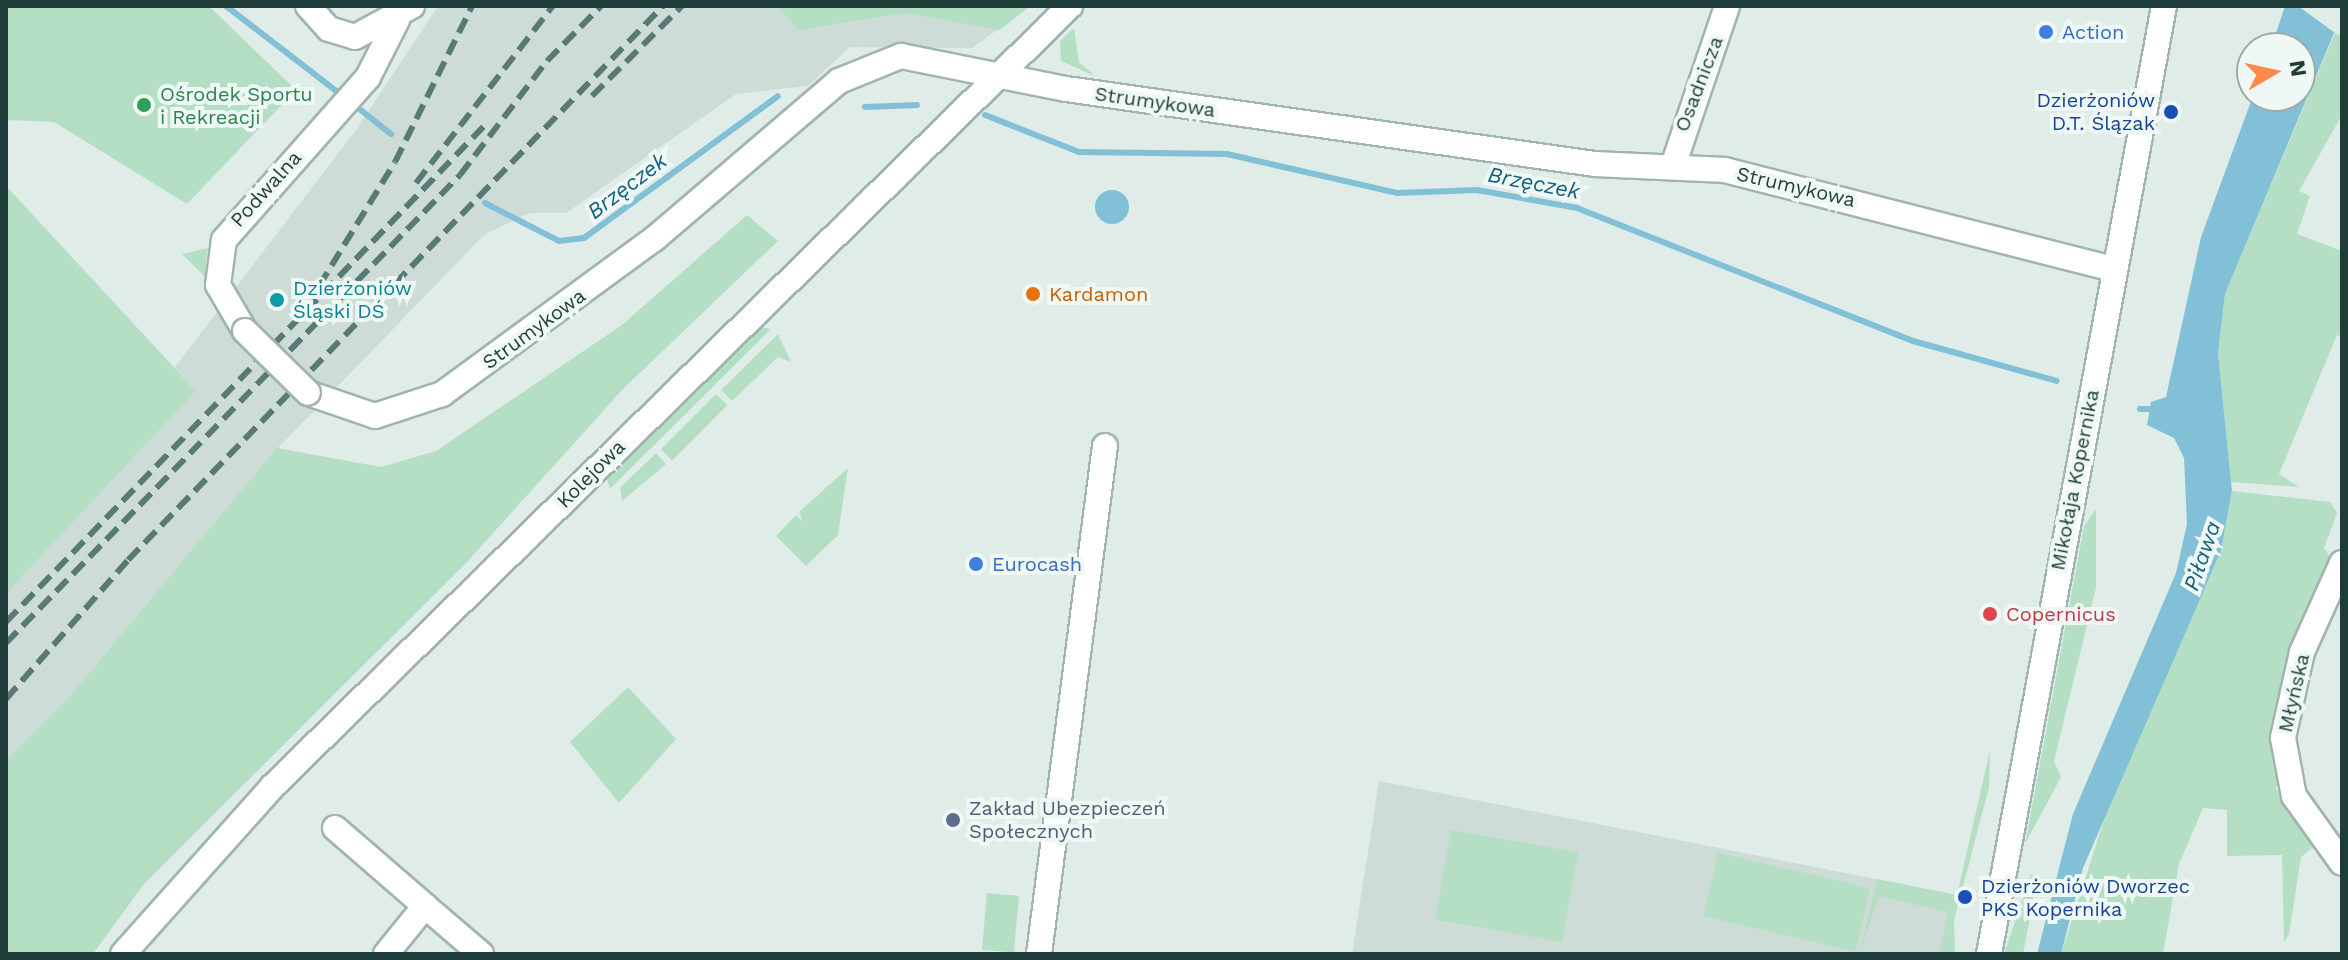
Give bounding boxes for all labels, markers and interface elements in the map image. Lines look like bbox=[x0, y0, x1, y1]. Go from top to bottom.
place label: Action bbox=[2062, 20, 2124, 44]
marker: Action bbox=[2037, 23, 2055, 41]
north arrow bbox=[2236, 32, 2316, 112]
street label: Osadnicza bbox=[1670, 33, 1728, 135]
text: N bbox=[2285, 58, 2312, 78]
place label: Ośrodek Sportu i Rekreacji bbox=[160, 82, 313, 129]
street label: Strumykowa bbox=[1093, 82, 1217, 122]
place label: Dzierżoniów D.T. Ślązak bbox=[2036, 88, 2155, 135]
marker: Ośrodek Sportu i Rekreacji bbox=[135, 96, 153, 114]
marker: Dzierżoniów D.T. Ślązak bbox=[2162, 103, 2180, 121]
street label: Podwalna bbox=[226, 146, 306, 232]
water label: Brzęczek bbox=[582, 147, 672, 225]
water label: Brzęczek bbox=[1486, 161, 1582, 205]
street label: Strumykowa bbox=[1734, 162, 1858, 212]
place label: Dzierżoniów Śląski DŚ bbox=[293, 276, 412, 323]
place label: Kardamon bbox=[1049, 282, 1148, 306]
street label: Strumykowa bbox=[478, 284, 590, 374]
marker: Kardamon bbox=[1024, 285, 1042, 303]
marker: Dzierżoniów Śląski DŚ bbox=[268, 291, 286, 309]
street label: Mikołaja Kopernika bbox=[2046, 387, 2104, 573]
street label: Kolejowa bbox=[552, 435, 630, 513]
water label: Piława bbox=[2178, 518, 2226, 594]
place label: Eurocash bbox=[992, 552, 1082, 576]
marker: Eurocash bbox=[967, 555, 985, 573]
place label: Copernicus bbox=[2006, 602, 2116, 626]
marker: Copernicus bbox=[1981, 605, 1999, 623]
street label: Młyńska bbox=[2273, 651, 2315, 735]
place label: Zakład Ubezpieczeń Społecznych bbox=[969, 796, 1166, 843]
marker: Zakład Ubezpieczeń Społecznych bbox=[944, 811, 962, 829]
place label: Dzierżoniów Dworzec PKS Kopernika bbox=[1981, 874, 2190, 921]
marker: Dzierżoniów Dworzec PKS Kopernika bbox=[1956, 888, 1974, 906]

